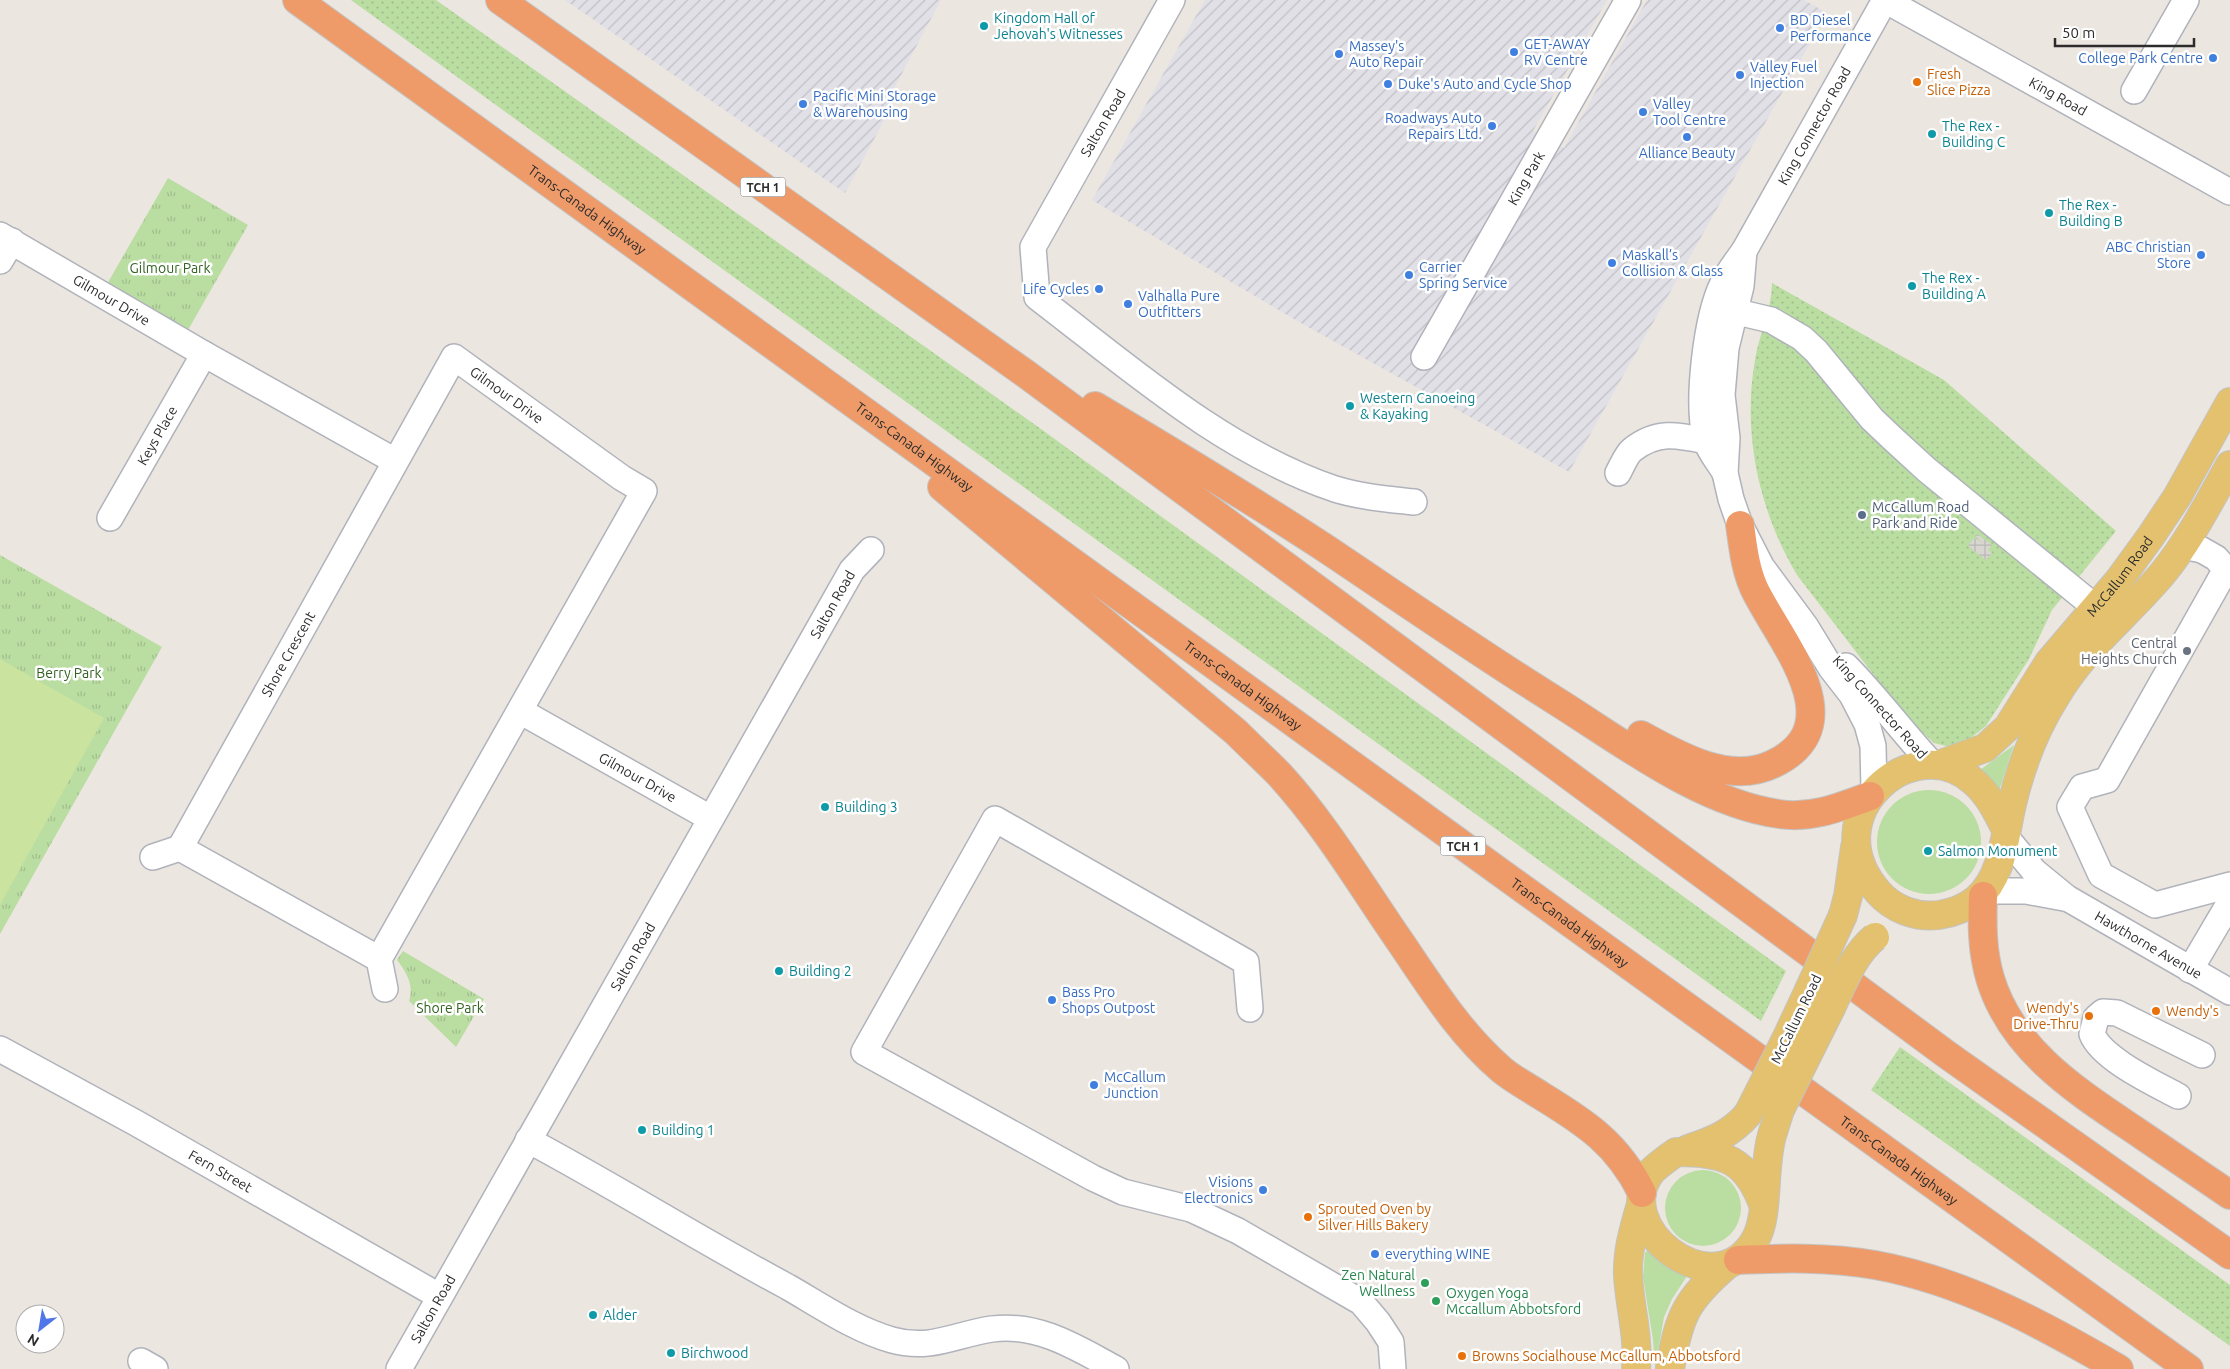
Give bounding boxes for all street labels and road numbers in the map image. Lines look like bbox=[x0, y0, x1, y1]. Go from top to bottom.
street label: King Connector Road bbox=[1775, 64, 1854, 188]
street label: King Road bbox=[2026, 74, 2090, 119]
street label: Salton Road bbox=[1077, 86, 1129, 160]
street label: King Park bbox=[1505, 148, 1548, 208]
street label: Trans-Canada Highway bbox=[525, 162, 649, 258]
road number: TCH 1 bbox=[740, 178, 786, 196]
street label: Gilmour Drive bbox=[70, 271, 153, 329]
street label: Gilmour Drive bbox=[467, 363, 546, 427]
street label: Trans-Canada Highway bbox=[852, 399, 976, 495]
street label: Keys Place bbox=[134, 403, 180, 468]
street label: McCallum Road bbox=[2083, 533, 2156, 620]
street label: Salton Road bbox=[807, 568, 858, 641]
street label: Shore Crescent bbox=[258, 608, 319, 699]
street label: Trans-Canada Highway bbox=[1181, 637, 1305, 734]
street label: King Connector Road bbox=[1830, 652, 1930, 762]
street label: Gilmour Drive bbox=[596, 749, 679, 805]
road number: TCH 1 bbox=[1440, 836, 1486, 856]
street label: Trans-Canada Highway bbox=[1508, 875, 1632, 971]
street label: Hawthorne Avenue bbox=[2092, 908, 2205, 982]
street label: Salton Road bbox=[607, 920, 658, 993]
street label: McCallum Road bbox=[1767, 972, 1825, 1066]
street label: Trans-Canada Highway bbox=[1837, 1113, 1961, 1209]
street label: Fern Street bbox=[186, 1147, 255, 1196]
street label: Salton Road bbox=[407, 1272, 459, 1346]

